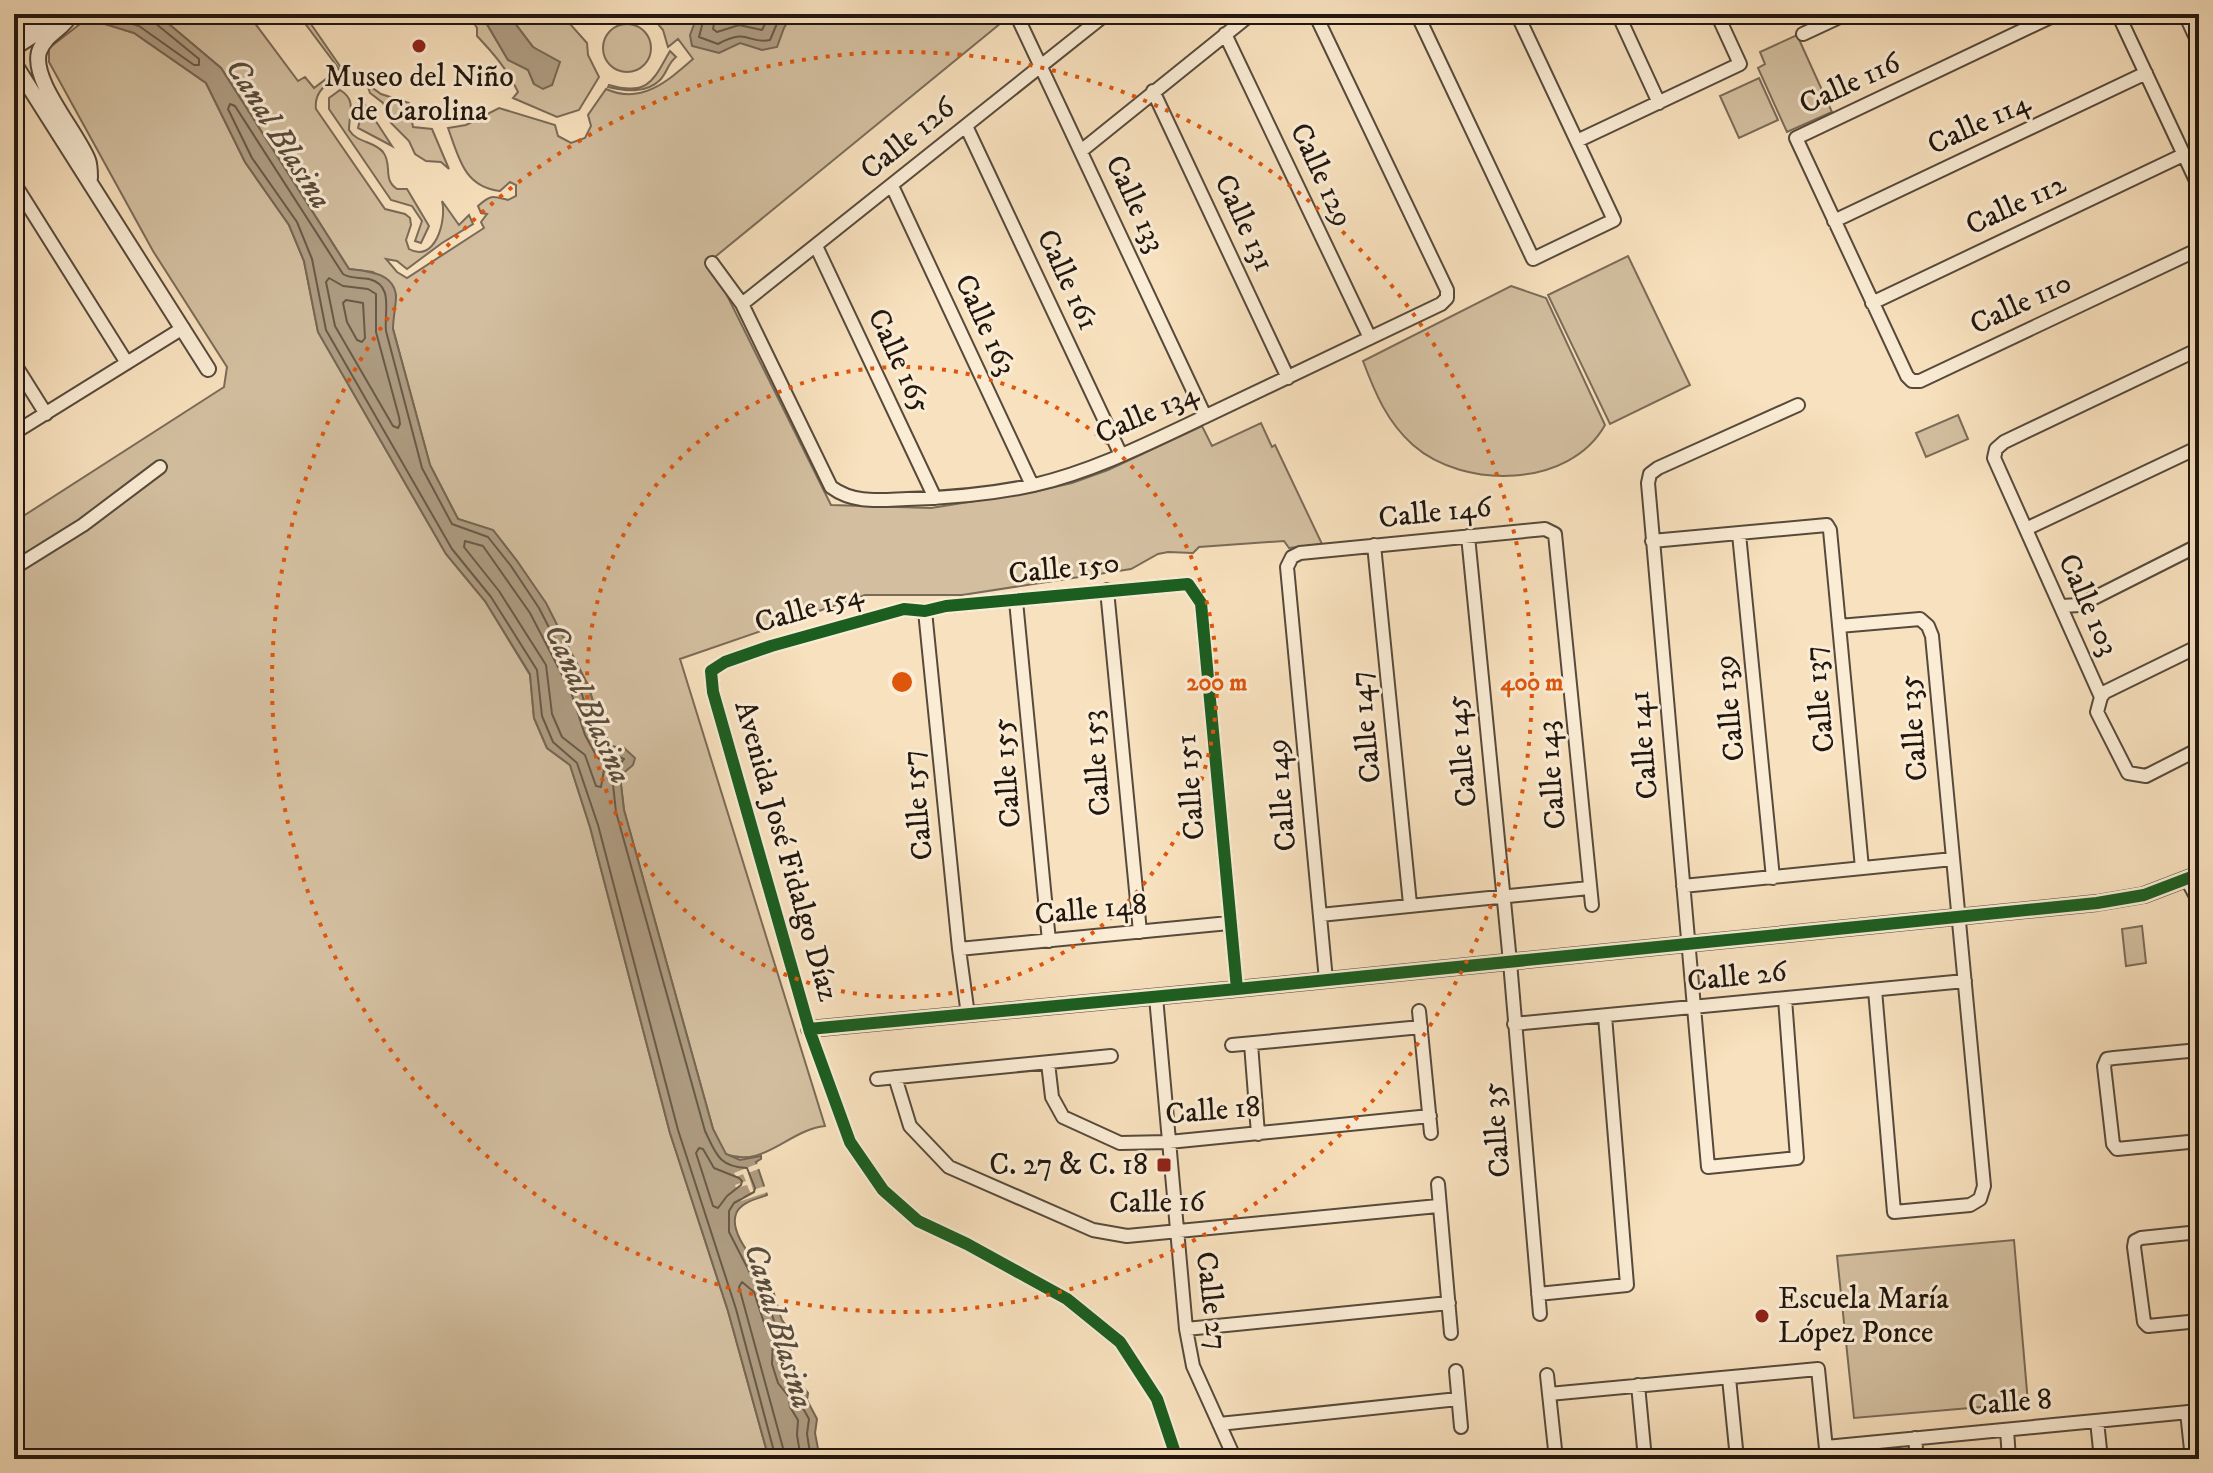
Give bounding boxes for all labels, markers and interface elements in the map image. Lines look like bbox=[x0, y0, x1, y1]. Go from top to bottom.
marker: Museo del Niño de Carolina bbox=[410, 37, 428, 55]
street label: Calle 116 bbox=[1794, 44, 1908, 123]
water label: Canal Blasina bbox=[216, 51, 340, 217]
place label: Museo del Niño de Carolina bbox=[324, 59, 514, 130]
street label: Calle 114 bbox=[1922, 84, 2037, 164]
street label: Calle 126 bbox=[853, 89, 964, 188]
street label: Calle 129 bbox=[1281, 117, 1361, 233]
street label: Calle 133 bbox=[1096, 150, 1174, 258]
street label: Calle 112 bbox=[1960, 166, 2072, 244]
street label: Calle 131 bbox=[1206, 169, 1282, 277]
street label: Calle 161 bbox=[1028, 224, 1106, 336]
street label: Calle 110 bbox=[1964, 265, 2078, 343]
street label: Calle 163 bbox=[946, 269, 1024, 381]
street label: Calle 165 bbox=[859, 303, 939, 419]
street label: Calle 134 bbox=[1090, 375, 1205, 453]
street label: Calle 146 bbox=[1377, 489, 1495, 537]
street label: Calle 150 bbox=[1007, 545, 1121, 593]
street label: Calle 103 bbox=[2049, 548, 2127, 662]
street label: Calle 154 bbox=[751, 576, 868, 642]
water label: Canal Blasina bbox=[534, 618, 640, 790]
street label: Calle 137 bbox=[1796, 644, 1844, 754]
street label: Calle 139 bbox=[1706, 653, 1754, 763]
centre of rings bbox=[888, 668, 916, 696]
text: 200 m bbox=[1187, 668, 1247, 698]
text: 400 m bbox=[1501, 668, 1563, 698]
street label: Calle 147 bbox=[1342, 669, 1390, 785]
street label: Calle 135 bbox=[1891, 673, 1937, 783]
street label: Calle 141 bbox=[1621, 689, 1667, 801]
street label: Calle 145 bbox=[1438, 693, 1486, 809]
street label: Avenida José Fidalgo Díaz bbox=[725, 697, 847, 1005]
street label: Calle 153 bbox=[1074, 708, 1120, 818]
street label: Calle 155 bbox=[984, 716, 1030, 829]
street label: Calle 143 bbox=[1529, 719, 1575, 831]
street label: Calle 151 bbox=[1168, 732, 1214, 842]
street label: Calle 149 bbox=[1259, 737, 1305, 853]
street label: Calle 157 bbox=[894, 748, 942, 862]
street label: Calle 148 bbox=[1033, 886, 1149, 934]
street label: Calle 26 bbox=[1685, 953, 1790, 1001]
street label: Calle 35 bbox=[1474, 1081, 1520, 1179]
street label: Calle 18 bbox=[1164, 1088, 1262, 1134]
place label: C. 27 & C. 18 bbox=[989, 1147, 1148, 1184]
marker: C. 27 & C. 18 bbox=[1155, 1156, 1173, 1174]
street label: Calle 16 bbox=[1109, 1184, 1207, 1222]
water label: Canal Blasina bbox=[734, 1238, 822, 1414]
street label: Calle 27 bbox=[1187, 1249, 1235, 1353]
place label: Escuela María López Ponce bbox=[1778, 1281, 1949, 1352]
marker: Escuela María López Ponce bbox=[1753, 1307, 1771, 1325]
street label: Calle 8 bbox=[1966, 1381, 2054, 1425]

